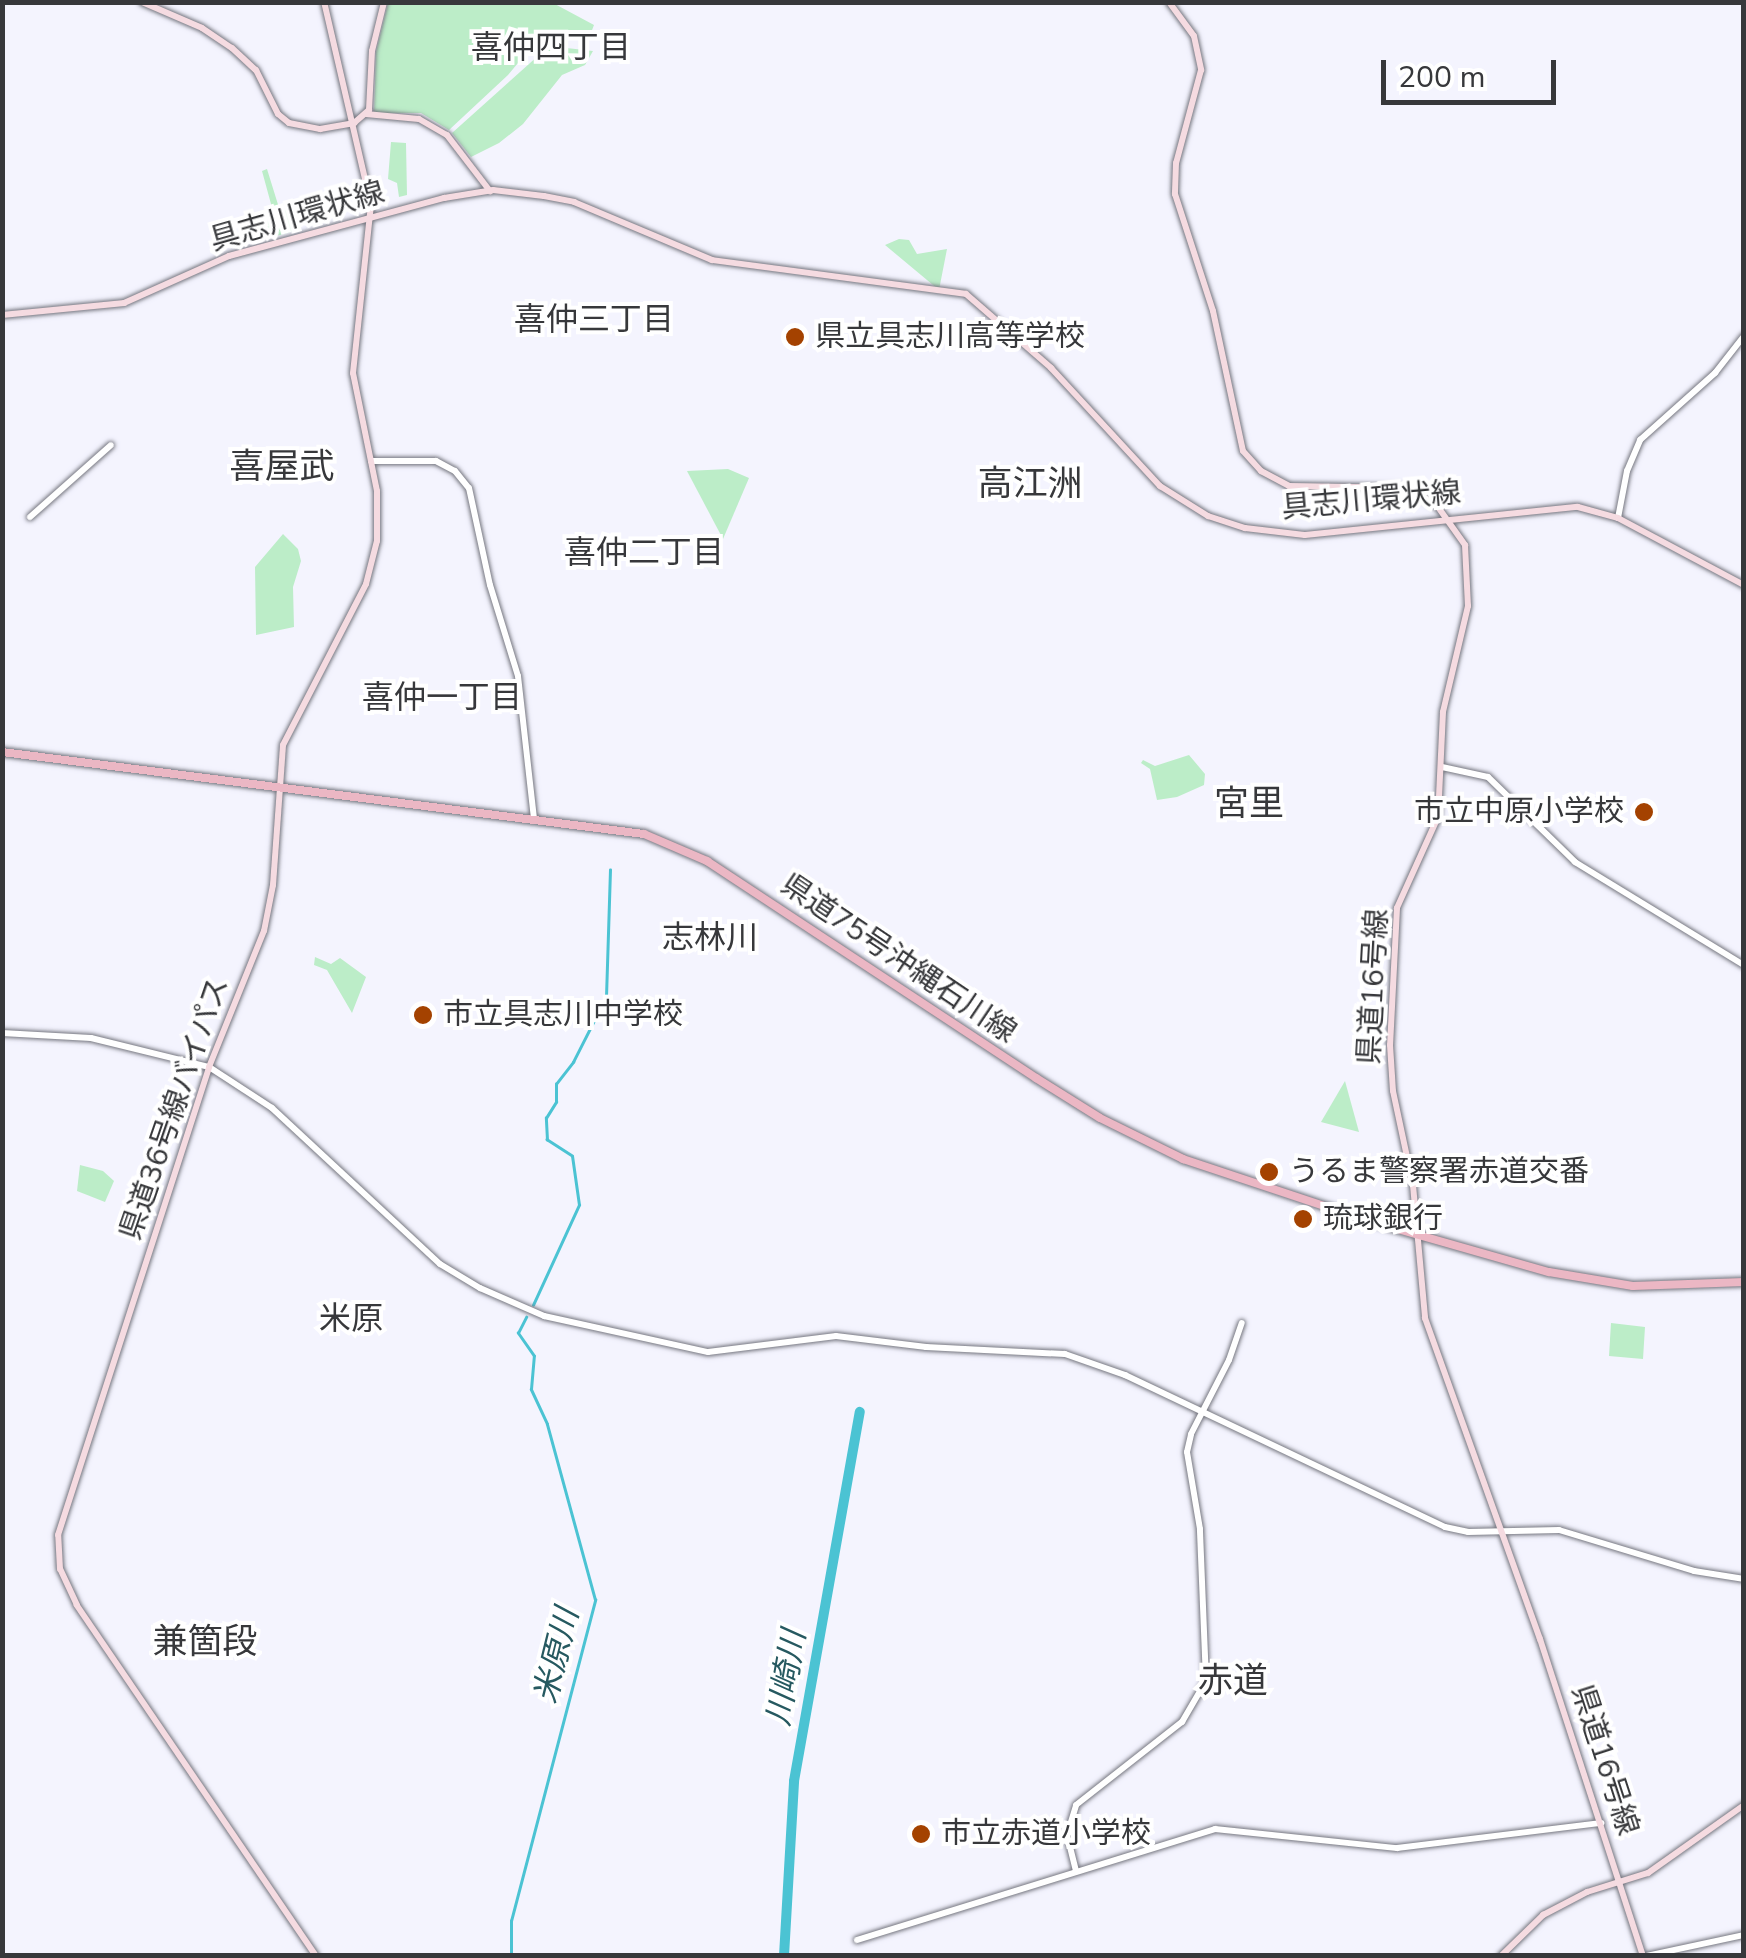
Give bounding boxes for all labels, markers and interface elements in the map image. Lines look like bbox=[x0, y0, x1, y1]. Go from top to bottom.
district label: 喜仲四丁目 bbox=[471, 29, 631, 67]
scale bar bbox=[1386, 40, 1561, 102]
text: 200 m bbox=[1398, 57, 1485, 98]
street label: 具志川環状線 bbox=[206, 175, 388, 259]
district label: 喜仲三丁目 bbox=[514, 301, 674, 339]
place label: 県立具志川高等学校 bbox=[815, 319, 1085, 355]
marker: 県立具志川高等学校 bbox=[784, 326, 806, 348]
district label: 喜屋武 bbox=[230, 446, 334, 488]
district label: 高江洲 bbox=[978, 463, 1082, 505]
street label: 具志川環状線 bbox=[1280, 475, 1462, 527]
district label: 喜仲二丁目 bbox=[564, 534, 724, 572]
district label: 喜仲一丁目 bbox=[362, 679, 522, 717]
district label: 宮里 bbox=[1214, 783, 1284, 825]
place label: 市立中原小学校 bbox=[1414, 794, 1624, 830]
marker: 市立中原小学校 bbox=[1633, 801, 1655, 823]
street label: 県道75号沖縄石川線 bbox=[774, 867, 1022, 1051]
street label: 県道16号線 bbox=[1352, 908, 1396, 1066]
district label: 志林川 bbox=[662, 919, 758, 957]
street label: 県道36号線バイパス bbox=[113, 973, 237, 1245]
place label: 市立具志川中学校 bbox=[443, 997, 683, 1033]
marker: 市立具志川中学校 bbox=[412, 1004, 434, 1026]
place label: うるま警察署赤道交番 bbox=[1289, 1154, 1589, 1190]
marker: うるま警察署赤道交番 bbox=[1258, 1161, 1280, 1183]
place label: 琉球銀行 bbox=[1323, 1201, 1443, 1237]
marker: 琉球銀行 bbox=[1292, 1208, 1314, 1230]
district label: 米原 bbox=[319, 1300, 383, 1338]
water label: 米原川 bbox=[527, 1605, 587, 1707]
district label: 兼箇段 bbox=[153, 1621, 257, 1663]
water label: 川崎川 bbox=[760, 1627, 814, 1729]
district label: 赤道 bbox=[1198, 1660, 1268, 1702]
street label: 県道16号線 bbox=[1563, 1680, 1645, 1840]
place label: 市立赤道小学校 bbox=[941, 1816, 1151, 1852]
marker: 市立赤道小学校 bbox=[910, 1823, 932, 1845]

